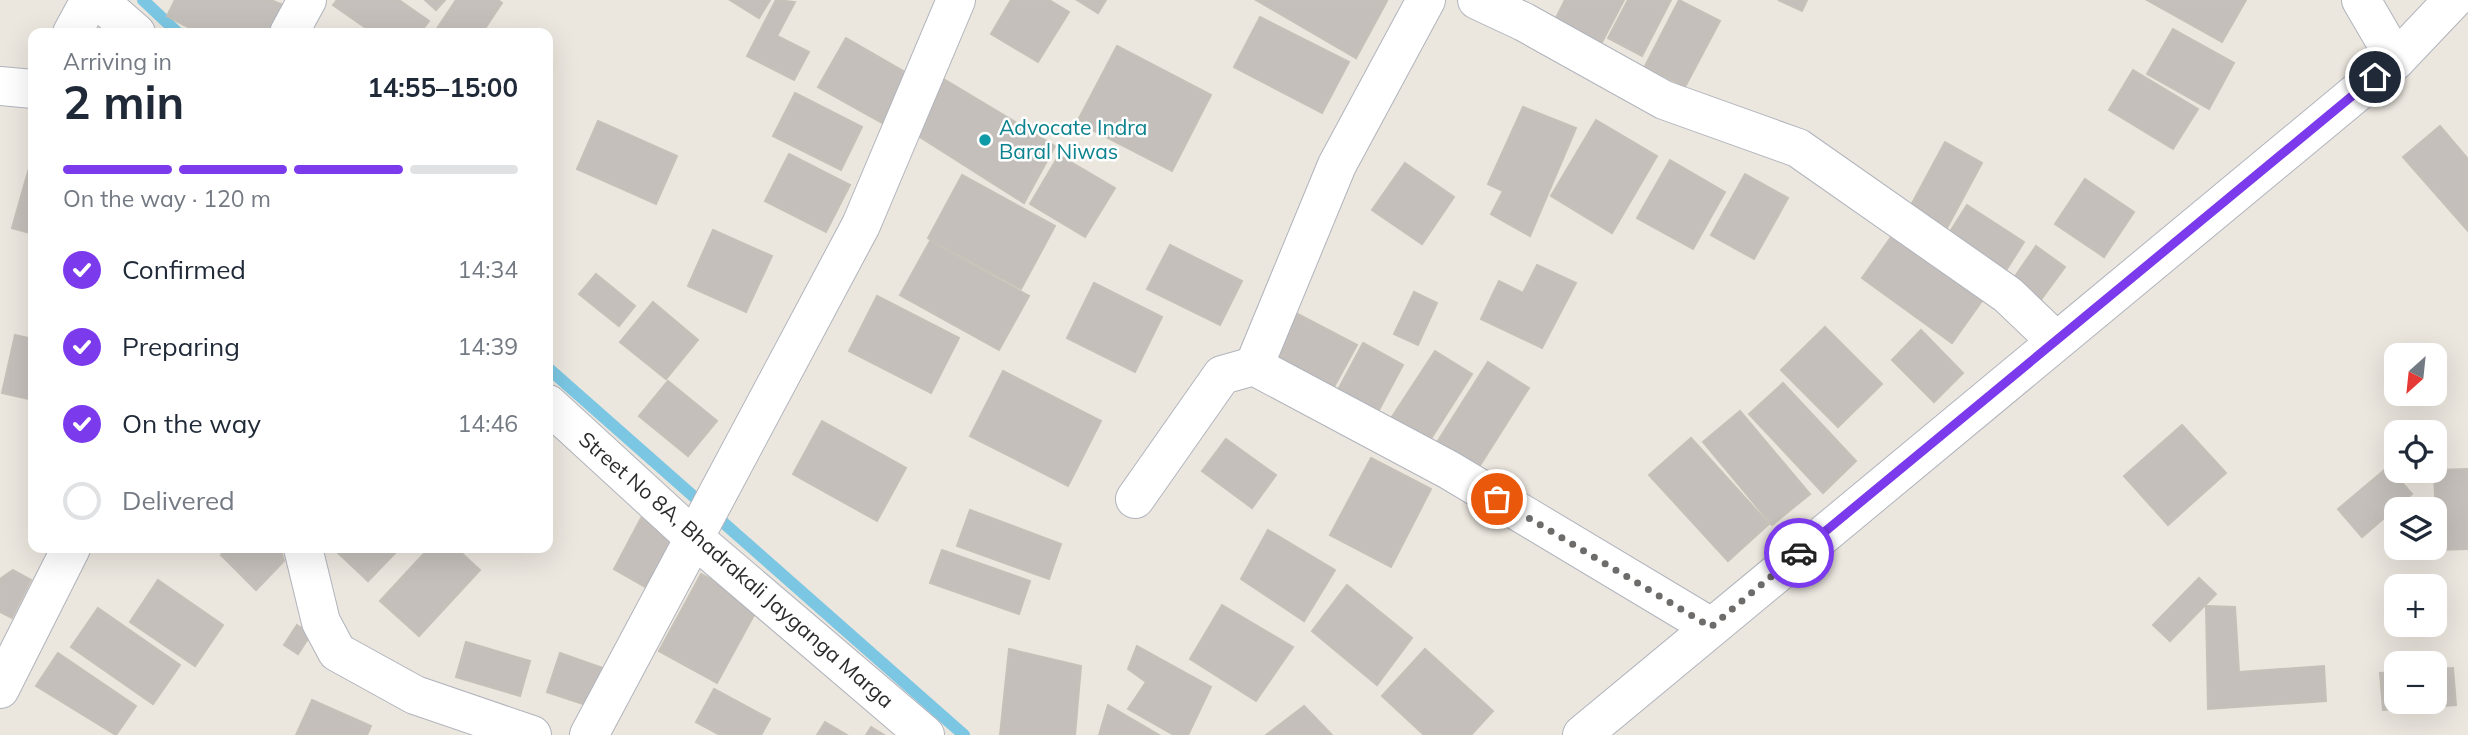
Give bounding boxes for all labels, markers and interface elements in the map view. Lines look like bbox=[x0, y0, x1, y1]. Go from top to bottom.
text: Arriving in bbox=[63, 47, 172, 76]
pin bbox=[2345, 47, 2405, 107]
icon: home bbox=[2356, 58, 2394, 96]
text: 14:55–15:00 bbox=[367, 71, 518, 104]
text: 2 min bbox=[63, 73, 184, 131]
place label: Advocate Indra Baral Niwas bbox=[999, 114, 1147, 164]
marker: Advocate Indra Baral Niwas bbox=[977, 132, 993, 148]
text: On the way · 120 m bbox=[63, 184, 271, 213]
icon: check bbox=[63, 251, 101, 289]
text: Confirmed bbox=[122, 253, 246, 286]
text: 14:34 bbox=[458, 255, 518, 284]
icon: check bbox=[63, 328, 101, 366]
text: Preparing bbox=[122, 330, 240, 363]
text: 14:39 bbox=[458, 332, 518, 361]
north arrow bbox=[2384, 343, 2446, 406]
map controls bbox=[2384, 343, 2447, 714]
icon: check bbox=[63, 405, 101, 443]
text: On the way bbox=[122, 407, 261, 440]
text: 14:46 bbox=[458, 409, 518, 438]
button: locate bbox=[2384, 420, 2447, 483]
street label: Street No 8A, Bhadrakali Jayganga Marga bbox=[574, 426, 899, 713]
pin bbox=[1467, 469, 1527, 529]
icon: bag bbox=[1478, 480, 1516, 518]
text: Delivered bbox=[122, 484, 235, 517]
button: layers bbox=[2384, 497, 2447, 560]
courier bbox=[1764, 518, 1834, 588]
icon: car bbox=[1780, 534, 1818, 572]
button: + bbox=[2384, 574, 2447, 637]
button: − bbox=[2384, 651, 2447, 714]

